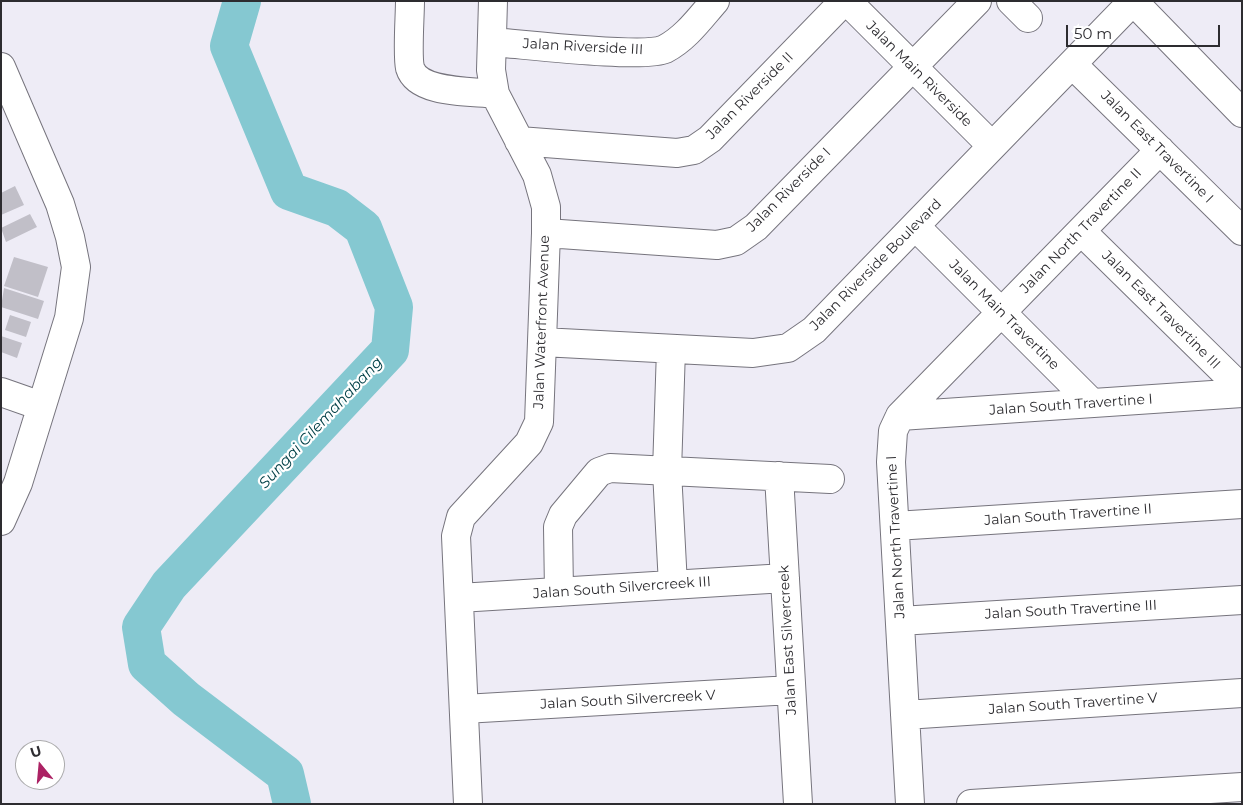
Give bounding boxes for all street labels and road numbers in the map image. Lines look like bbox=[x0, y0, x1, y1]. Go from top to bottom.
street label: Jalan Main Riverside bbox=[863, 18, 975, 130]
street label: Jalan Riverside III bbox=[522, 35, 644, 59]
street label: Jalan Riverside II bbox=[703, 49, 797, 143]
street label: Jalan East Travertine I bbox=[1097, 87, 1217, 207]
street label: Jalan Riverside I bbox=[743, 144, 835, 236]
street label: Jalan North Travertine II bbox=[1017, 165, 1145, 297]
street label: Jalan Riverside Boulevard bbox=[807, 196, 945, 334]
street label: Jalan Waterfront Avenue bbox=[531, 235, 553, 409]
street label: Jalan East Travertine III bbox=[1098, 247, 1224, 373]
street label: Jalan Main Travertine bbox=[945, 256, 1063, 374]
street label: Jalan South Travertine I bbox=[989, 391, 1153, 419]
street label: Jalan North Travertine I bbox=[883, 455, 909, 619]
street label: Jalan South Travertine II bbox=[984, 501, 1152, 529]
street label: Jalan East Silvercreek bbox=[776, 565, 800, 715]
street label: Jalan South Silvercreek III bbox=[532, 573, 712, 603]
street label: Jalan South Travertine III bbox=[984, 597, 1158, 623]
street label: Jalan South Silvercreek V bbox=[540, 687, 716, 713]
street label: Jalan South Travertine V bbox=[988, 690, 1158, 718]

